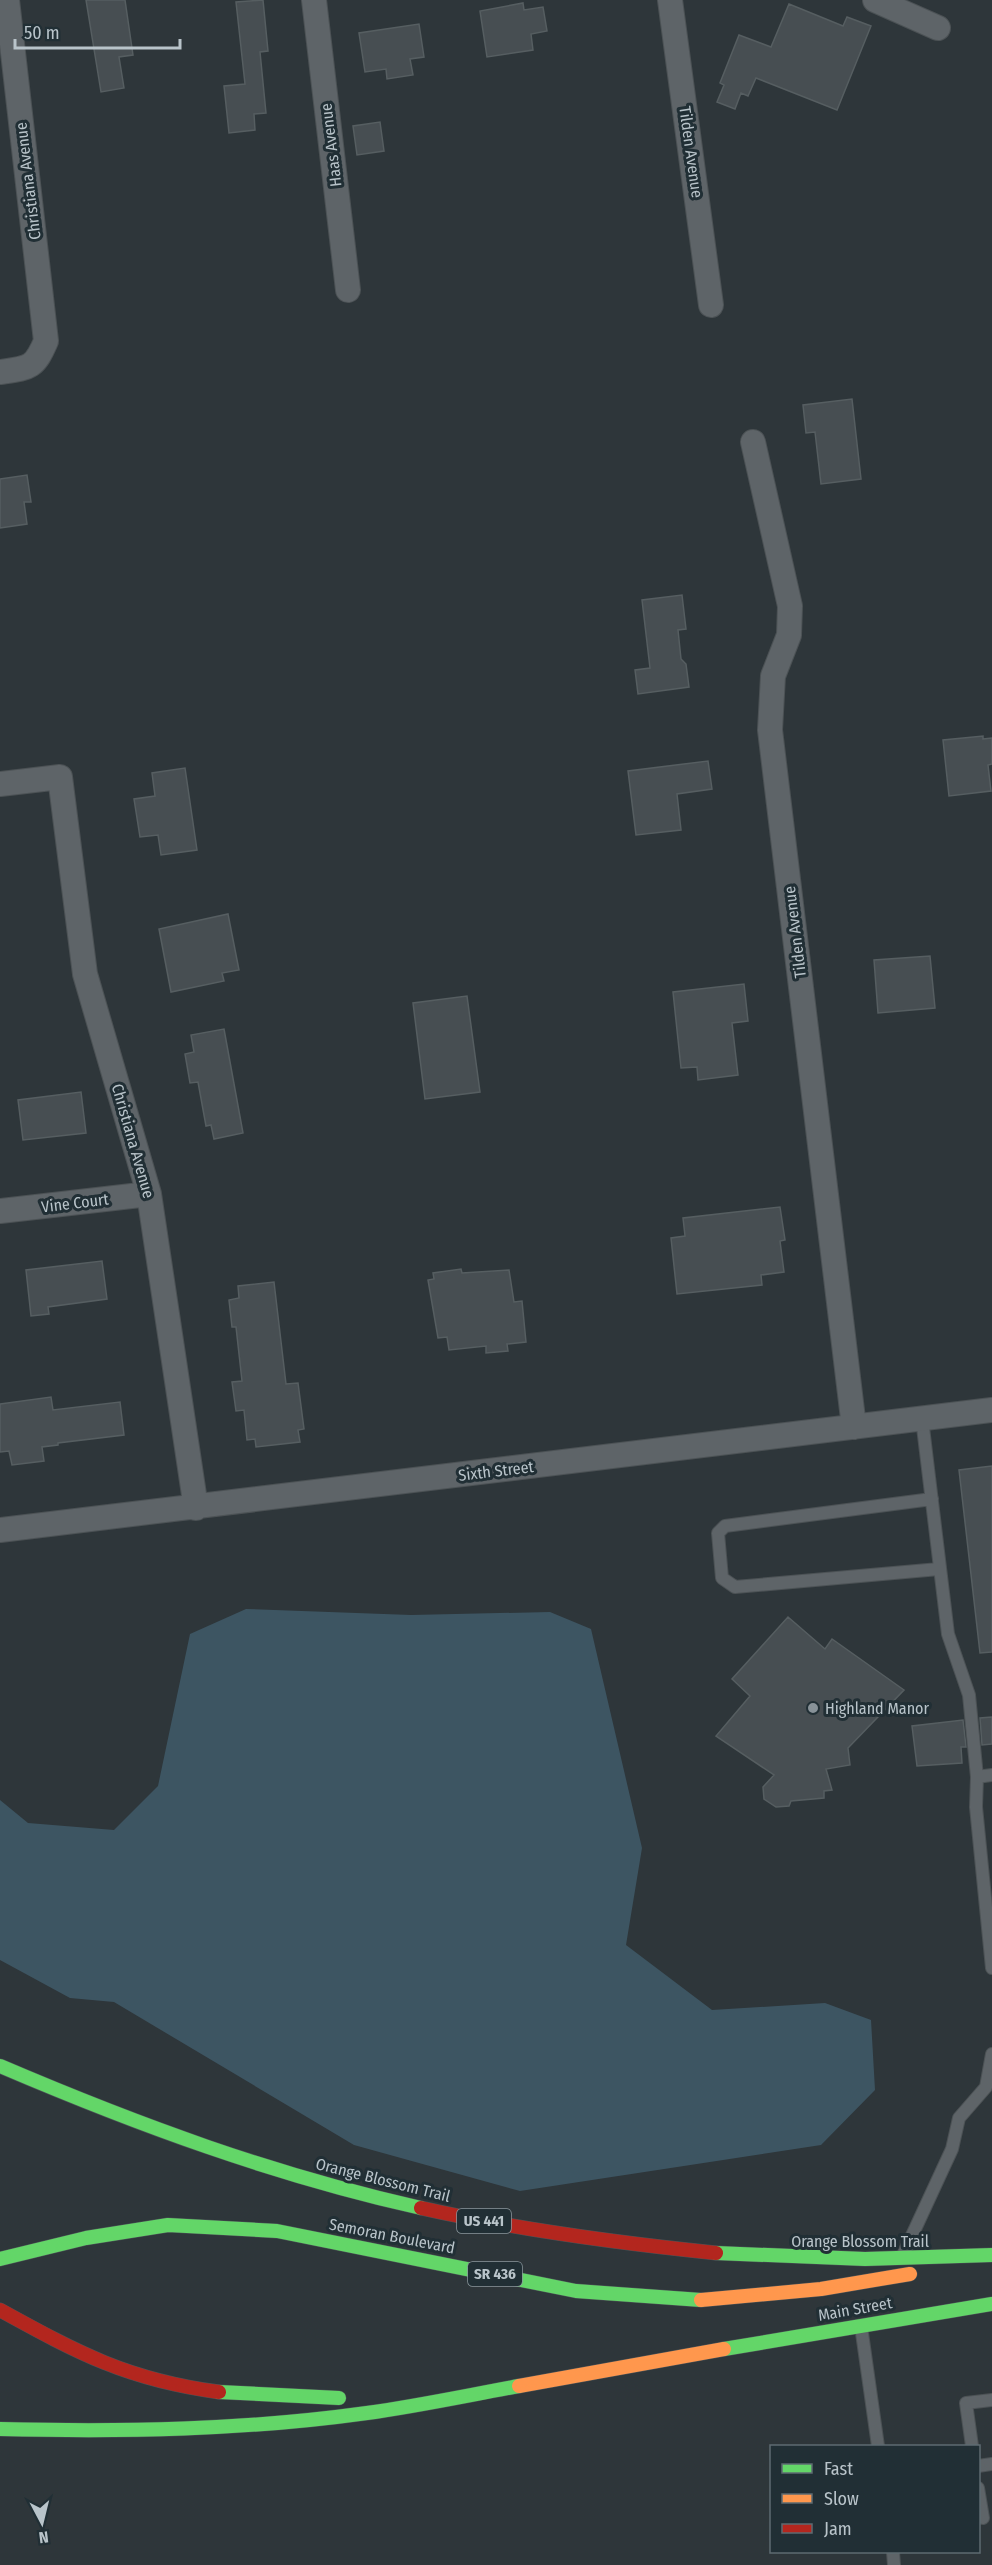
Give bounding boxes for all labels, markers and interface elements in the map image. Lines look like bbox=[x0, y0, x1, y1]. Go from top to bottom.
scale bar bbox=[15, 12, 180, 50]
text: 50 m bbox=[24, 22, 60, 44]
street label: Haas Avenue bbox=[316, 102, 346, 188]
street label: Tilden Avenue bbox=[675, 105, 707, 199]
street label: Christiana Avenue bbox=[11, 121, 45, 241]
street label: Tilden Avenue bbox=[780, 885, 810, 979]
street label: Christiana Avenue bbox=[108, 1082, 158, 1200]
street label: Vine Court bbox=[40, 1189, 111, 1217]
street label: Sixth Street bbox=[457, 1457, 536, 1485]
place label: Highland Manor bbox=[825, 1699, 929, 1718]
marker: Highland Manor bbox=[806, 1701, 820, 1715]
street label: Orange Blossom Trail bbox=[314, 2154, 452, 2206]
road number: US 441 bbox=[457, 2209, 511, 2233]
street label: Semoran Boulevard bbox=[328, 2214, 456, 2258]
street label: Orange Blossom Trail bbox=[791, 2232, 929, 2251]
road number: SR 436 bbox=[468, 2262, 522, 2286]
street label: Main Street bbox=[817, 2293, 894, 2325]
legend bbox=[770, 2445, 980, 2553]
text: Fast bbox=[824, 2458, 853, 2480]
text: Slow bbox=[824, 2488, 859, 2510]
north arrow bbox=[12, 2493, 72, 2553]
text: Jam bbox=[824, 2518, 852, 2540]
text: N bbox=[38, 2527, 50, 2547]

